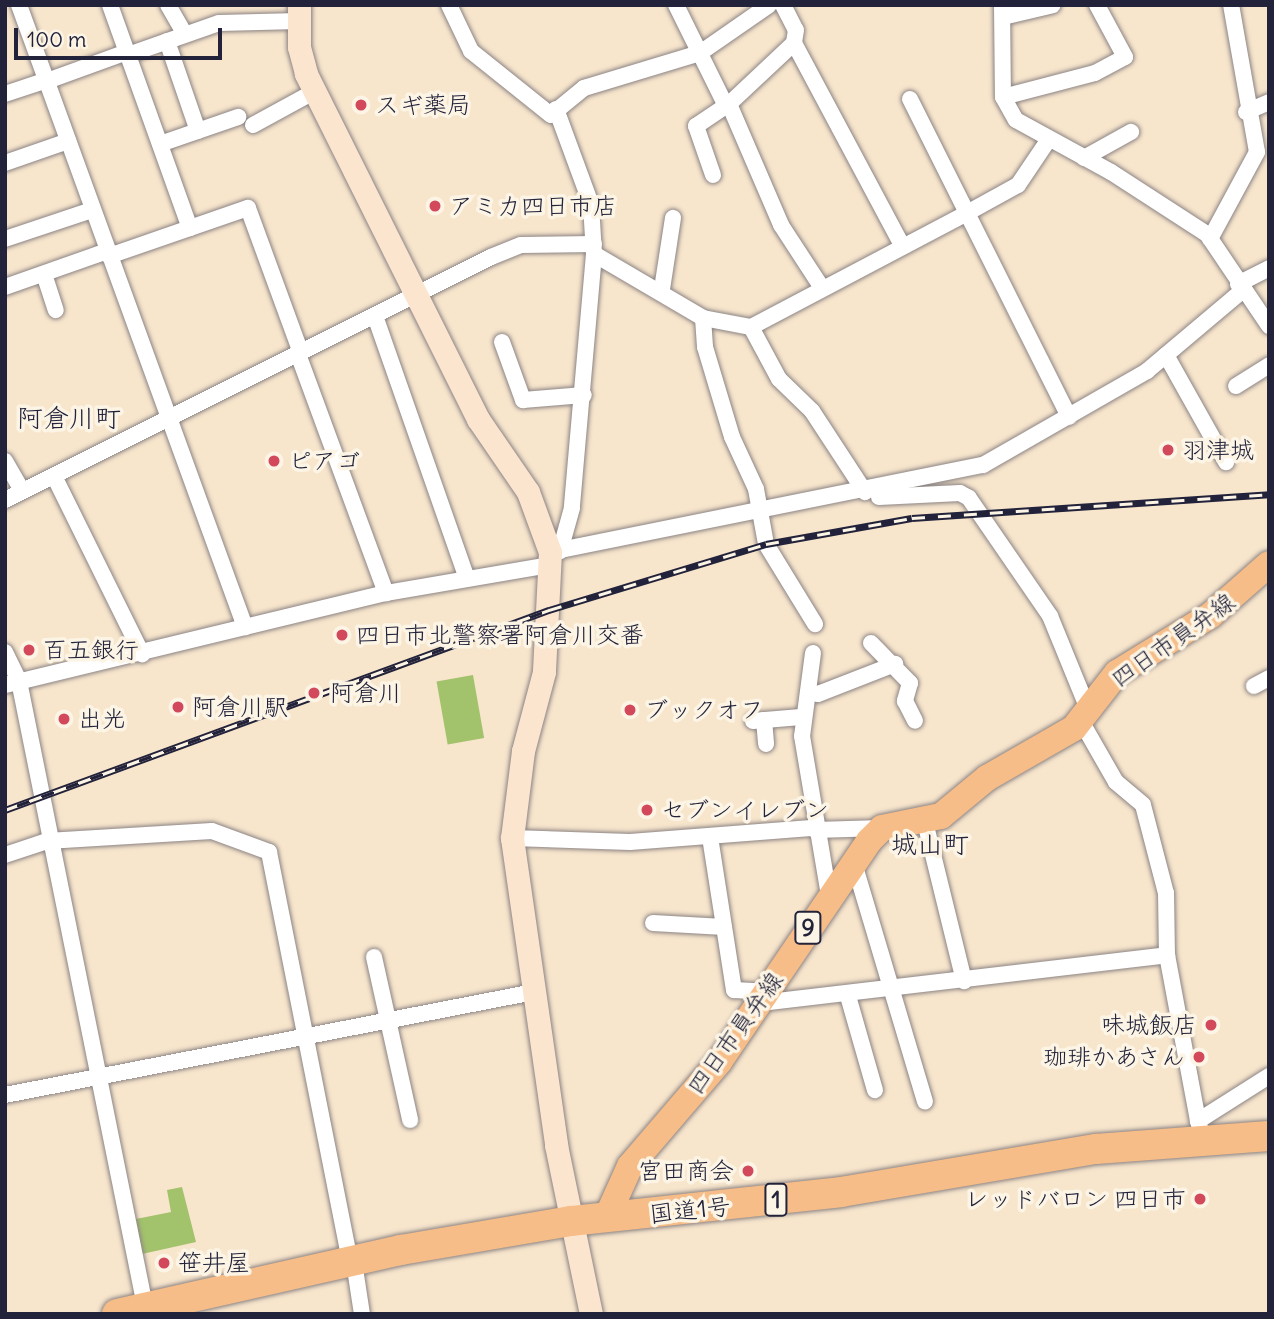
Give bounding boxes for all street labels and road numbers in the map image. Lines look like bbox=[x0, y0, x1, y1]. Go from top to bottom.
street label: 四日市員弁線 bbox=[1106, 587, 1240, 693]
road number: 9 bbox=[794, 909, 822, 948]
street label: 四日市員弁線 bbox=[681, 966, 789, 1100]
road number: 1 bbox=[764, 1180, 788, 1219]
street label: 国道1号 bbox=[648, 1191, 732, 1229]

